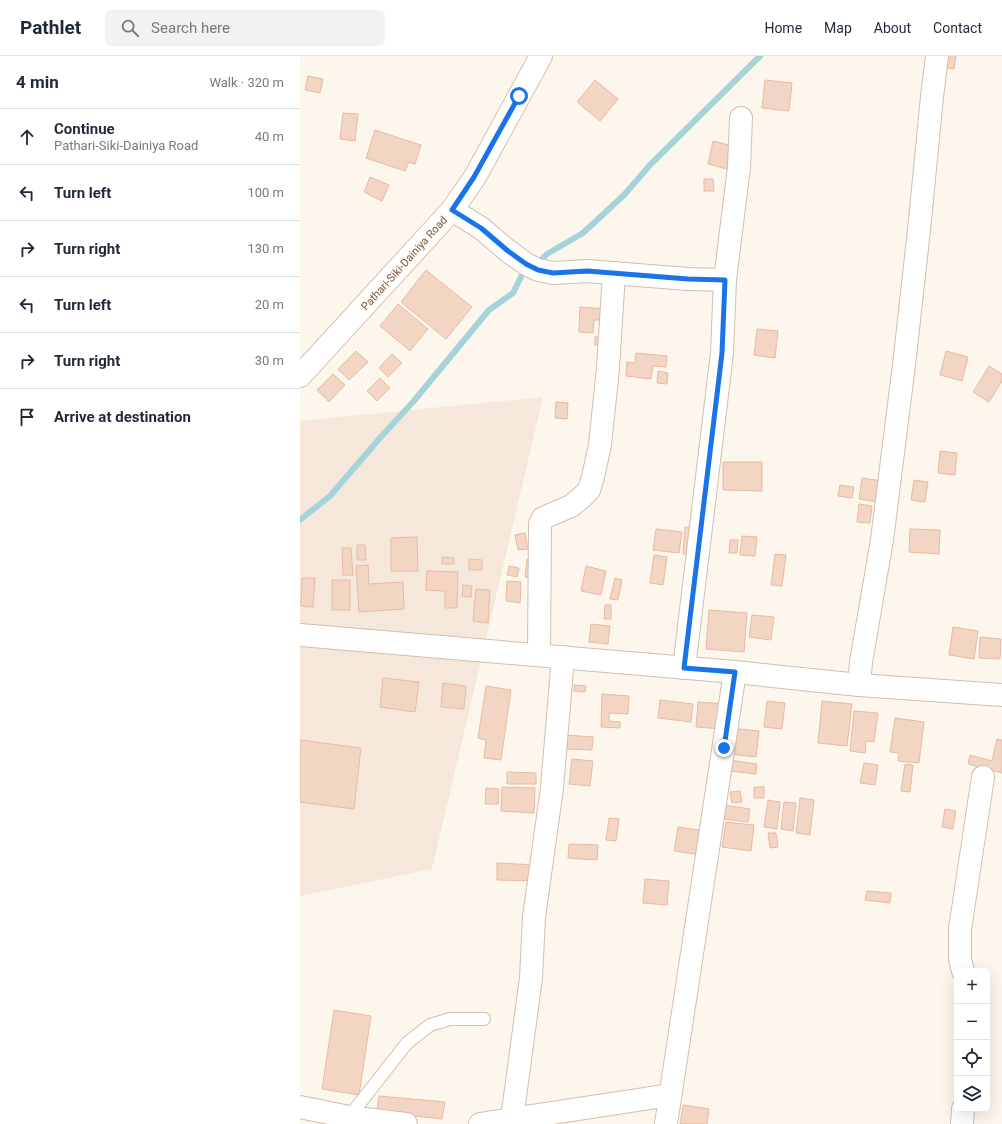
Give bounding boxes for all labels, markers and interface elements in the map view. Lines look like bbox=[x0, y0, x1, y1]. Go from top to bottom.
search box bbox=[105, 10, 385, 46]
text: Pathlet bbox=[20, 16, 81, 39]
icon: search bbox=[119, 17, 141, 39]
text: Search here bbox=[151, 19, 230, 37]
text: Home bbox=[764, 20, 802, 36]
text: Map bbox=[824, 20, 852, 36]
text: About bbox=[874, 20, 911, 36]
text: Contact bbox=[933, 20, 982, 36]
text: 4 min bbox=[16, 72, 59, 92]
text: Walk · 320 m bbox=[209, 75, 284, 90]
route start bbox=[510, 87, 528, 105]
text: Continue bbox=[54, 120, 115, 138]
icon: ahead bbox=[16, 126, 38, 148]
text: 40 m bbox=[255, 129, 284, 144]
text: Pathari-Siki-Dainiya Road bbox=[54, 138, 198, 153]
icon: left bbox=[16, 182, 38, 204]
text: Turn left bbox=[54, 184, 111, 202]
text: 100 m bbox=[247, 185, 284, 200]
street label: Pathari-Siki-Dainiya Road bbox=[359, 214, 450, 313]
icon: right bbox=[16, 238, 38, 260]
text: Turn right bbox=[54, 240, 120, 258]
text: 130 m bbox=[247, 241, 284, 256]
icon: left bbox=[16, 294, 38, 316]
text: Turn left bbox=[54, 296, 111, 314]
text: 20 m bbox=[255, 297, 284, 312]
icon: right bbox=[16, 350, 38, 372]
text: Turn right bbox=[54, 352, 120, 370]
text: 30 m bbox=[255, 353, 284, 368]
icon: arrive bbox=[16, 406, 38, 428]
text: Arrive at destination bbox=[54, 408, 191, 426]
route end bbox=[715, 739, 733, 757]
map controls bbox=[954, 968, 990, 1112]
button: + bbox=[954, 968, 990, 1004]
button: − bbox=[954, 1004, 990, 1040]
button: locate bbox=[954, 1040, 990, 1076]
button: layers bbox=[954, 1076, 990, 1112]

